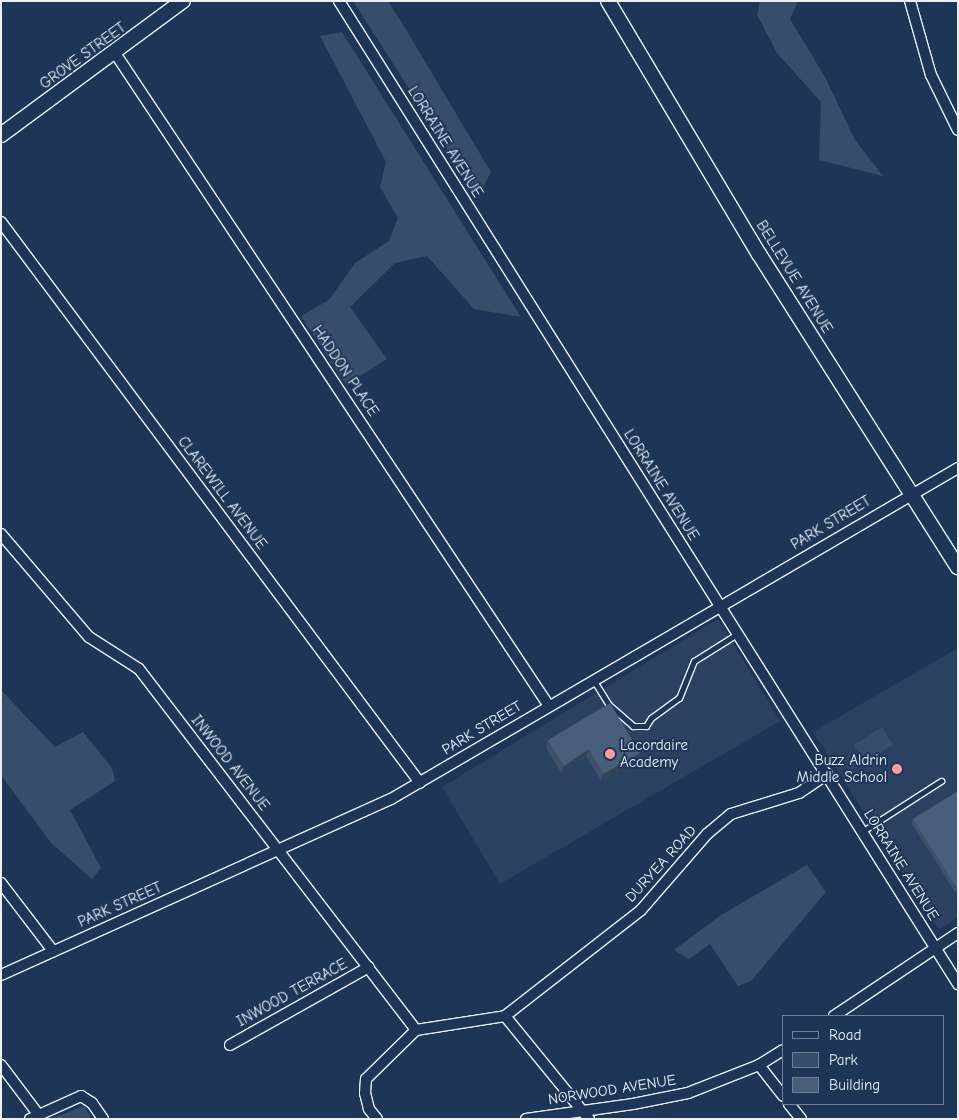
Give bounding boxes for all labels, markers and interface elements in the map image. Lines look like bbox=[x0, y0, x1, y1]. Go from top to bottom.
street label: GROVE STREET bbox=[36, 19, 130, 93]
street label: LORRAINE AVENUE bbox=[404, 83, 486, 201]
street label: BELLEVUE AVENUE bbox=[752, 217, 836, 337]
street label: HADDON PLACE bbox=[308, 322, 382, 420]
street label: LORRAINE AVENUE bbox=[620, 426, 702, 544]
street label: CLAREWILL AVENUE bbox=[174, 433, 270, 553]
street label: PARK STREET bbox=[788, 492, 874, 554]
street label: PARK STREET bbox=[439, 697, 525, 759]
street label: INWOOD AVENUE bbox=[187, 712, 273, 814]
place label: Lacordaire Academy bbox=[620, 736, 688, 771]
marker: Lacordaire Academy bbox=[604, 748, 616, 760]
place label: Buzz Aldrin Middle School bbox=[797, 751, 887, 786]
marker: Buzz Aldrin Middle School bbox=[891, 763, 903, 775]
street label: LORRAINE AVENUE bbox=[860, 806, 942, 924]
street label: DURYEA ROAD bbox=[622, 822, 700, 906]
street label: PARK STREET bbox=[75, 879, 165, 931]
street label: INWOOD TERRACE bbox=[234, 955, 350, 1031]
legend bbox=[782, 1015, 944, 1105]
text: Road bbox=[829, 1026, 861, 1044]
text: Park bbox=[829, 1051, 858, 1069]
street label: NORWOOD AVENUE bbox=[547, 1071, 677, 1109]
text: Building bbox=[829, 1076, 880, 1094]

